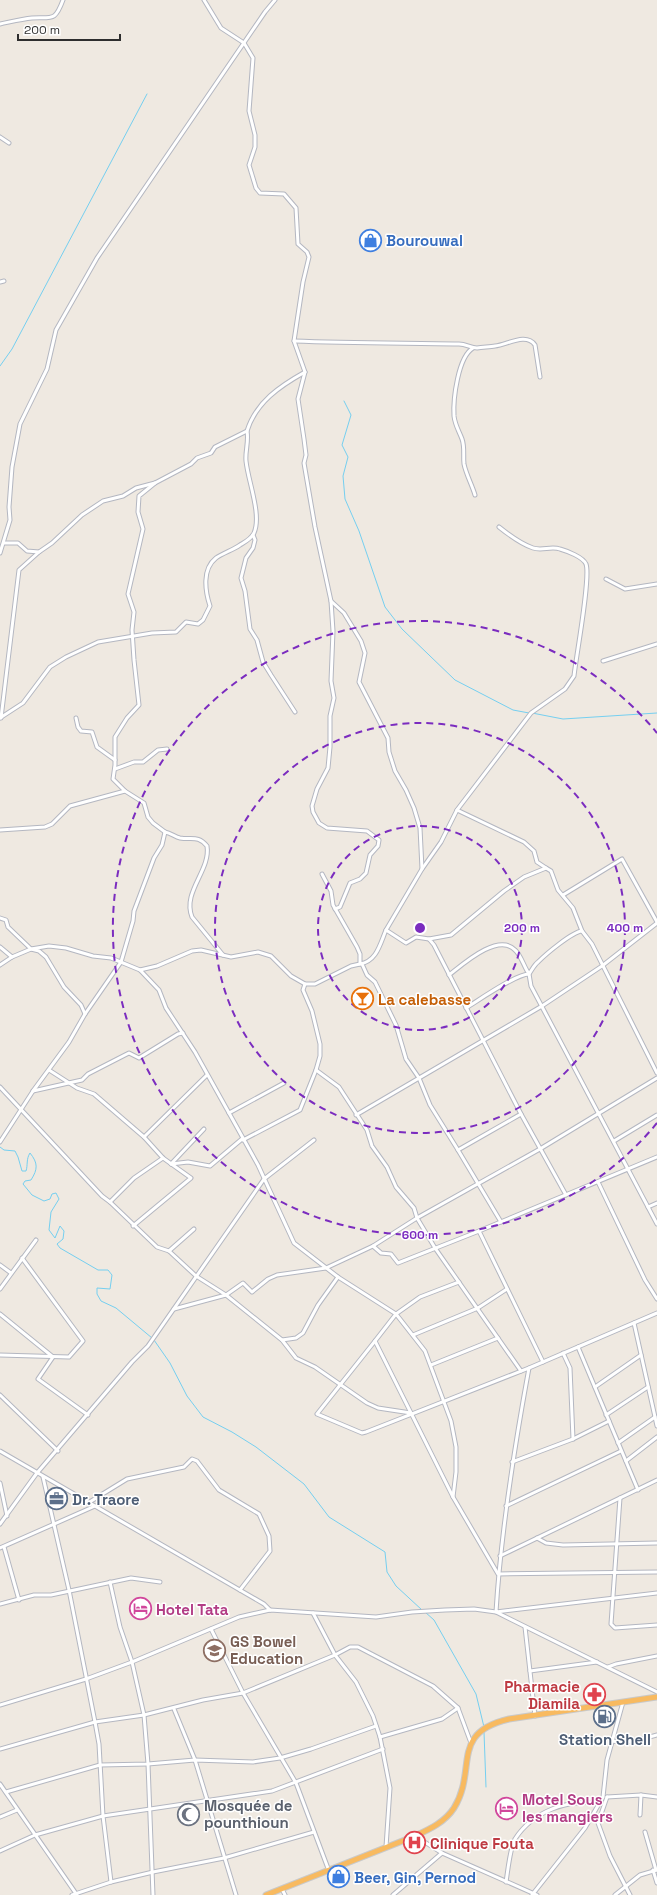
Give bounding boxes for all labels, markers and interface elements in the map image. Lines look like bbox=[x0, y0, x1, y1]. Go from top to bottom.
scale bar bbox=[18, 16, 120, 42]
text: 200 m bbox=[24, 22, 60, 38]
shop icon: Bourouwal bbox=[358, 227, 384, 253]
place label: Bourouwal bbox=[386, 231, 463, 250]
text: 200 m bbox=[504, 920, 540, 936]
text: 400 m bbox=[607, 920, 643, 936]
centre of rings bbox=[413, 921, 427, 935]
bar icon: La calebasse bbox=[349, 986, 375, 1012]
place label: La calebasse bbox=[378, 990, 472, 1009]
text: 600 m bbox=[402, 1227, 438, 1243]
office icon: Dr. Traore bbox=[43, 1486, 69, 1512]
place label: Dr. Traore bbox=[72, 1490, 140, 1509]
hotel icon: Hotel Tata bbox=[128, 1596, 154, 1622]
place label: Hotel Tata bbox=[156, 1600, 229, 1619]
place label: GS Bowel Education bbox=[230, 1632, 303, 1668]
school or university icon: GS Bowel Education bbox=[201, 1637, 227, 1663]
place label: Pharmacie Diamila bbox=[504, 1677, 580, 1713]
pharmacy icon: Pharmacie Diamila bbox=[582, 1682, 608, 1708]
fuel station icon: Station Shell bbox=[592, 1703, 618, 1729]
place label: Station Shell bbox=[559, 1730, 651, 1749]
place label: Motel Sous les mangiers bbox=[522, 1790, 613, 1826]
hotel icon: Motel Sous les mangiers bbox=[494, 1795, 520, 1821]
place label: Mosquée de pounthioun bbox=[204, 1796, 293, 1832]
mosque icon: Mosquée de pounthioun bbox=[176, 1801, 202, 1827]
hospital icon: Clinique Fouta bbox=[401, 1830, 427, 1856]
place label: Clinique Fouta bbox=[430, 1834, 534, 1853]
shop icon: Beer, Gin, Pernod bbox=[325, 1864, 351, 1890]
place label: Beer, Gin, Pernod bbox=[354, 1868, 476, 1887]

